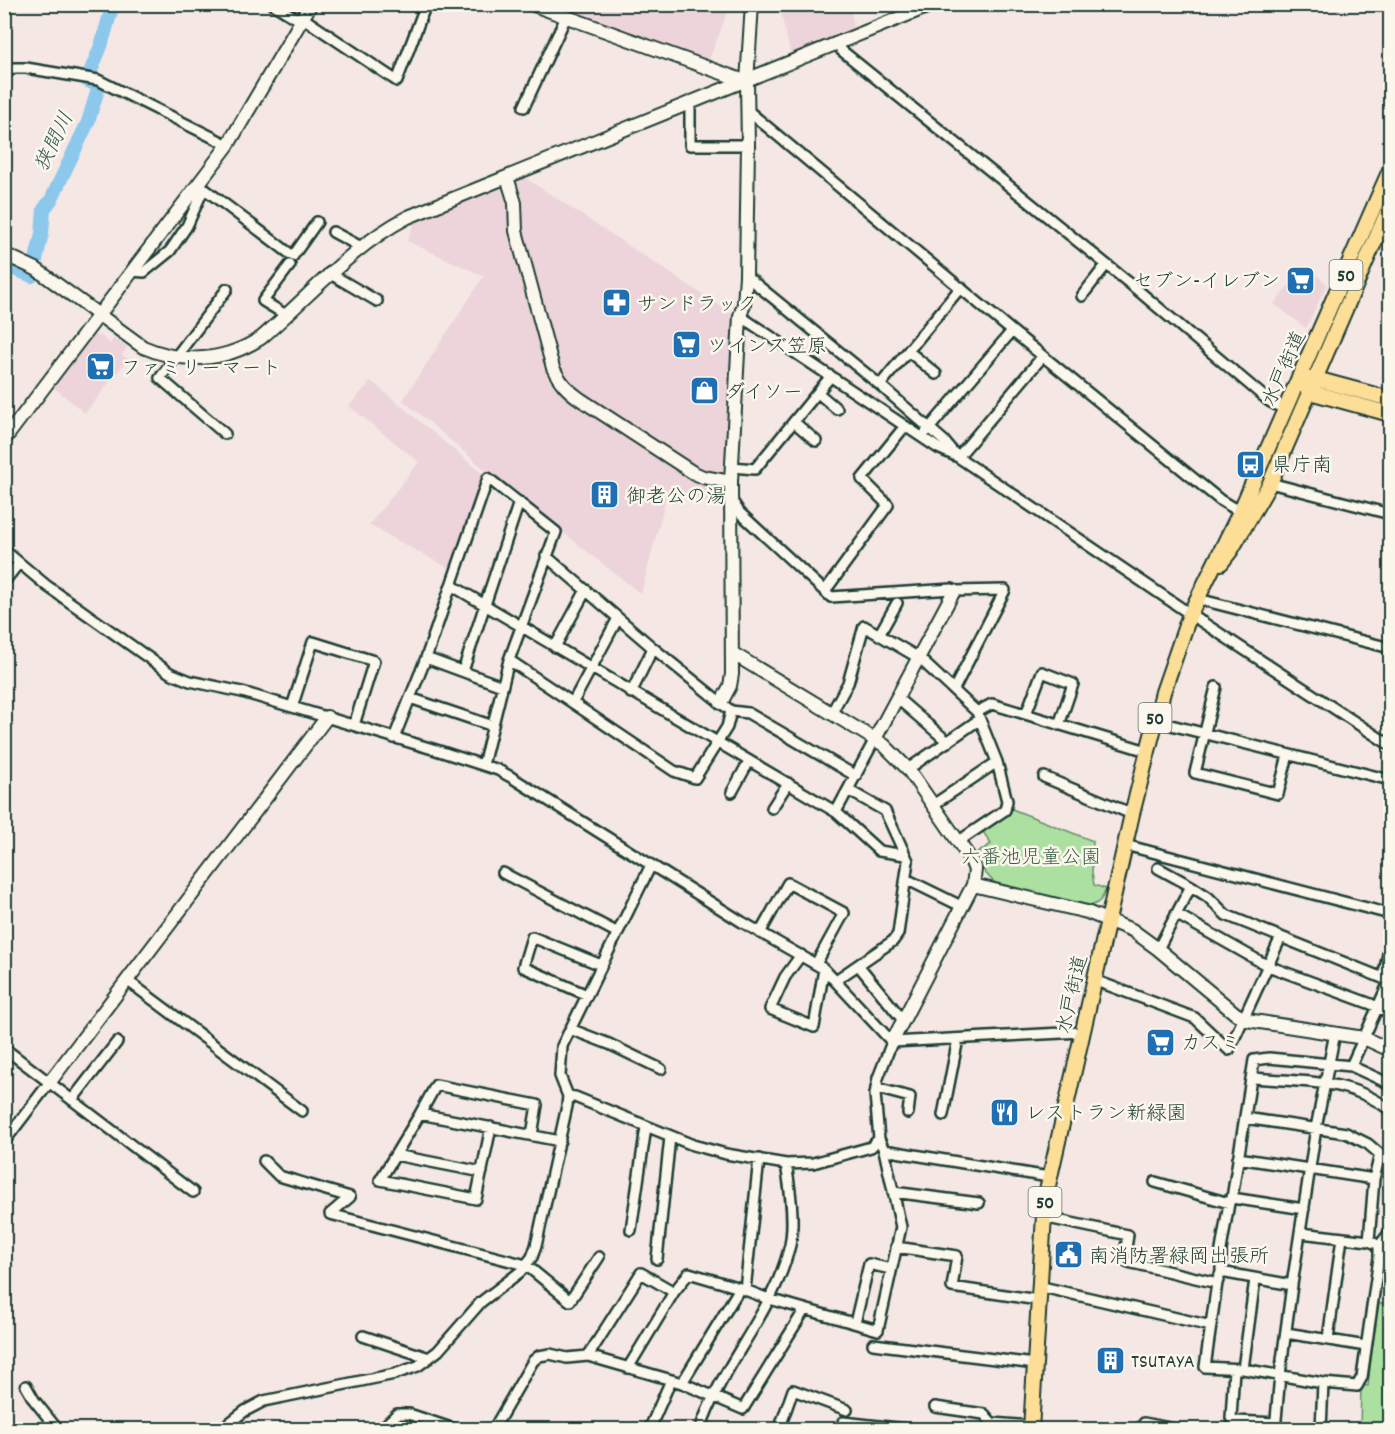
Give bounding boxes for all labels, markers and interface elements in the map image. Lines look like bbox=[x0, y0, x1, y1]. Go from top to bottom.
water label: 狭間川 bbox=[28, 107, 83, 177]
road number: 50 bbox=[1330, 260, 1362, 290]
supermarket icon: セブン-イレブン bbox=[1285, 264, 1317, 296]
place label: セブン-イレブン bbox=[1133, 269, 1280, 297]
pharmacy icon: サンドラック bbox=[600, 287, 632, 319]
place label: サンドラック bbox=[637, 292, 757, 320]
street label: 水戸街道 bbox=[1257, 327, 1315, 411]
supermarket icon: ツインズ笠原 bbox=[670, 329, 702, 361]
place label: ツインズ笠原 bbox=[707, 334, 827, 362]
supermarket icon: ファミリーマート bbox=[84, 351, 116, 383]
place label: ファミリーマート bbox=[121, 356, 281, 384]
shop icon: ダイソー bbox=[688, 375, 720, 407]
place label: ダイソー bbox=[725, 380, 803, 408]
bus stop icon: 県庁南 bbox=[1235, 448, 1267, 480]
place label: 県庁南 bbox=[1272, 453, 1332, 481]
building icon: 御老公の湯 bbox=[589, 479, 621, 511]
place label: 御老公の湯 bbox=[626, 484, 726, 512]
road number: 50 bbox=[1138, 703, 1172, 733]
park label: 六番池児童公園 bbox=[961, 845, 1101, 873]
street label: 水戸街道 bbox=[1051, 953, 1097, 1037]
supermarket icon: カスミ bbox=[1144, 1026, 1176, 1058]
place label: カスミ bbox=[1181, 1031, 1241, 1059]
restaurant icon: レストラン新緑園 bbox=[988, 1096, 1020, 1128]
place label: レストラン新緑園 bbox=[1025, 1101, 1187, 1129]
road number: 50 bbox=[1028, 1187, 1062, 1217]
public building icon: 南消防署緑岡出張所 bbox=[1052, 1239, 1084, 1271]
place label: 南消防署緑岡出張所 bbox=[1089, 1244, 1269, 1272]
building icon: TSUTAYA bbox=[1094, 1344, 1126, 1376]
place label: TSUTAYA bbox=[1131, 1349, 1195, 1377]

